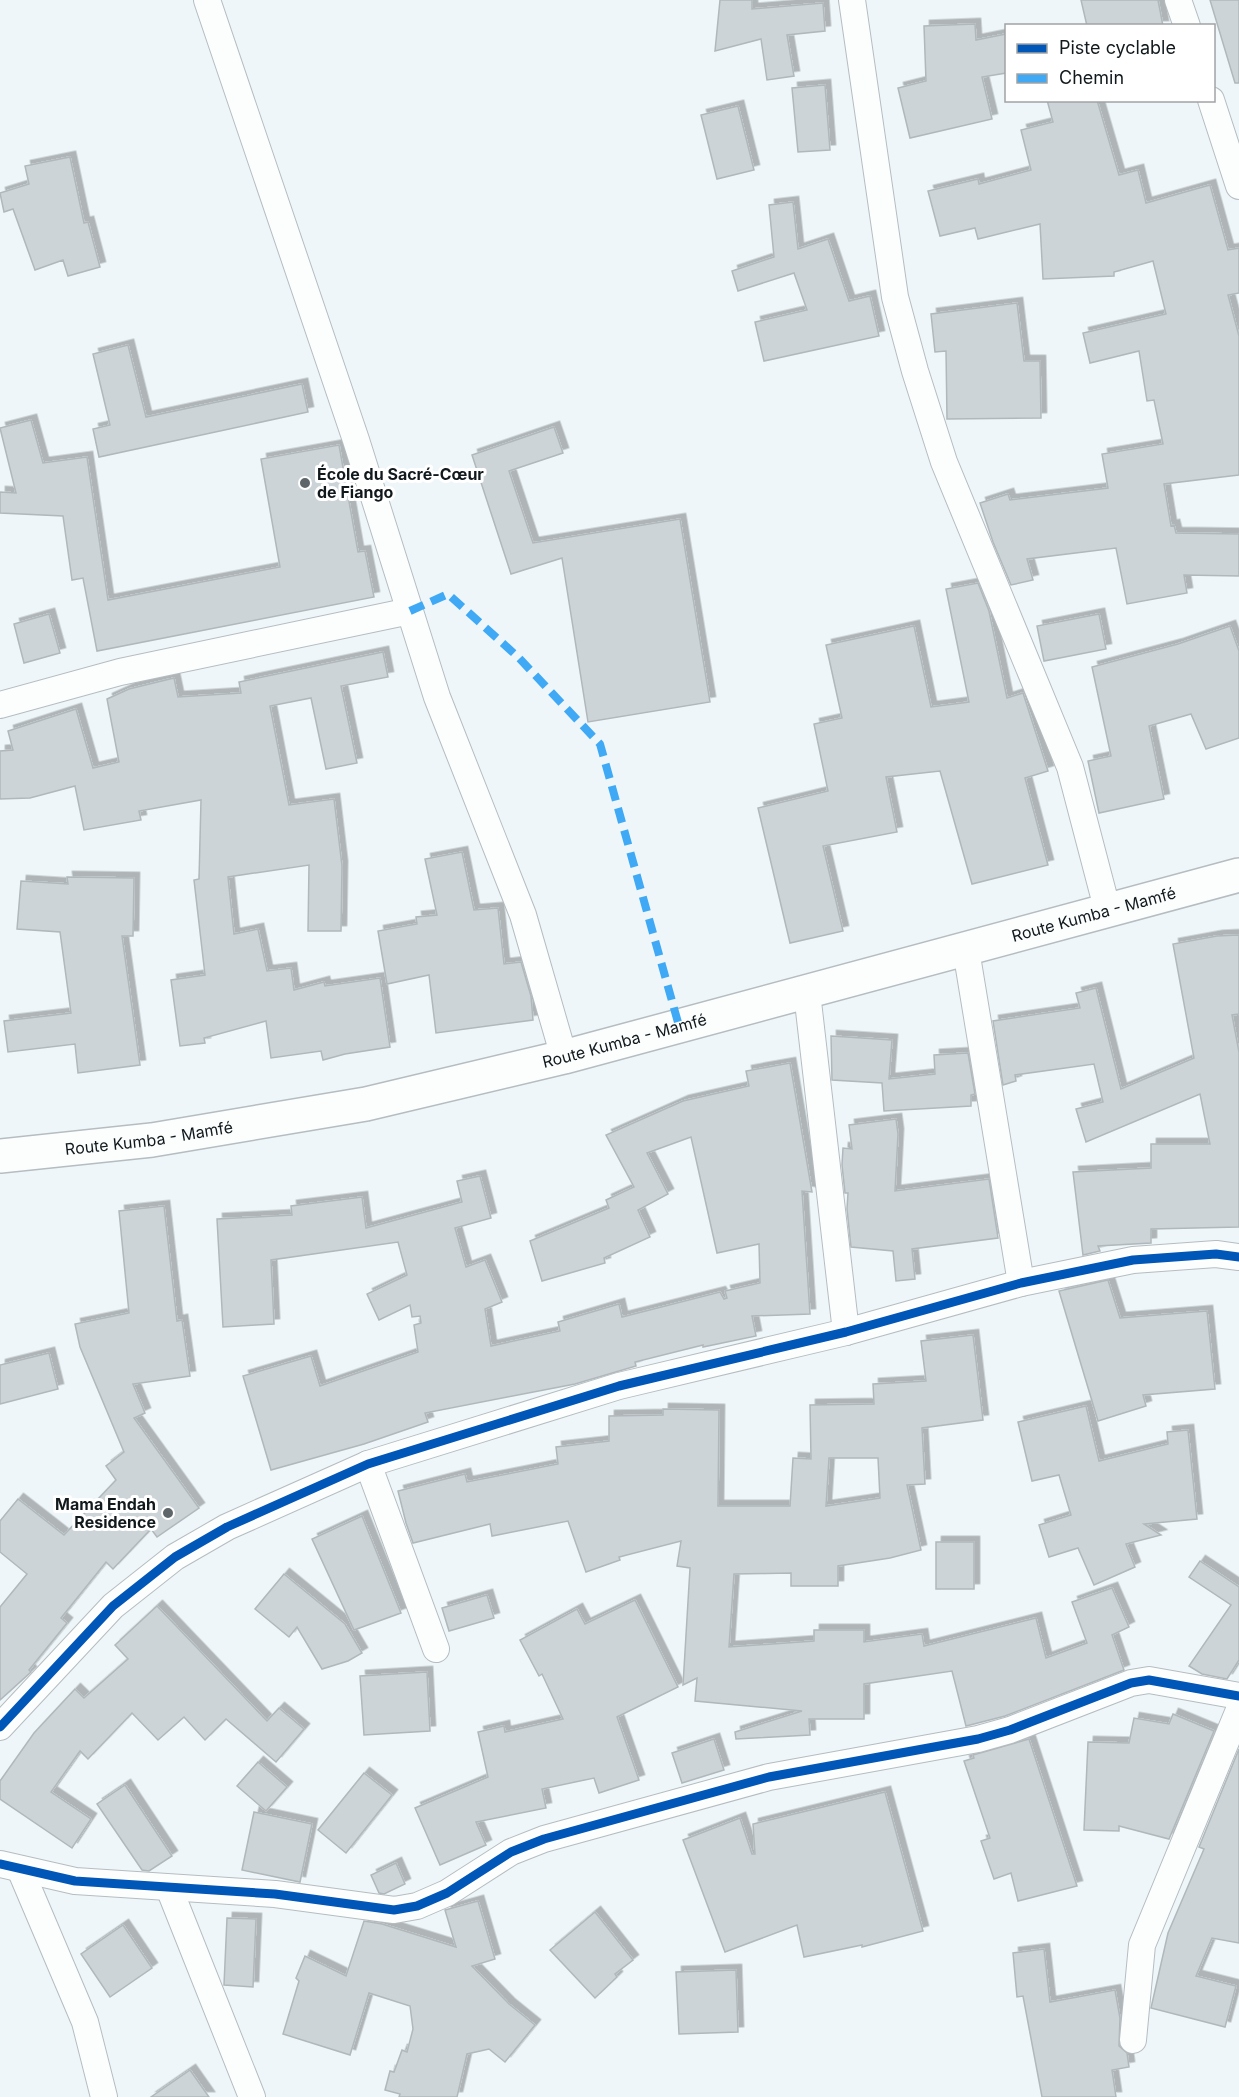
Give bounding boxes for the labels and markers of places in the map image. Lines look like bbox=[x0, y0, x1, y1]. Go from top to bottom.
place label: École du Sacré-Cœur de Fiango bbox=[317, 464, 484, 502]
marker: École du Sacré-Cœur de Fiango bbox=[298, 476, 312, 490]
place label: Mama Endah Residence bbox=[55, 1494, 156, 1532]
marker: Mama Endah Residence bbox=[161, 1506, 175, 1520]

